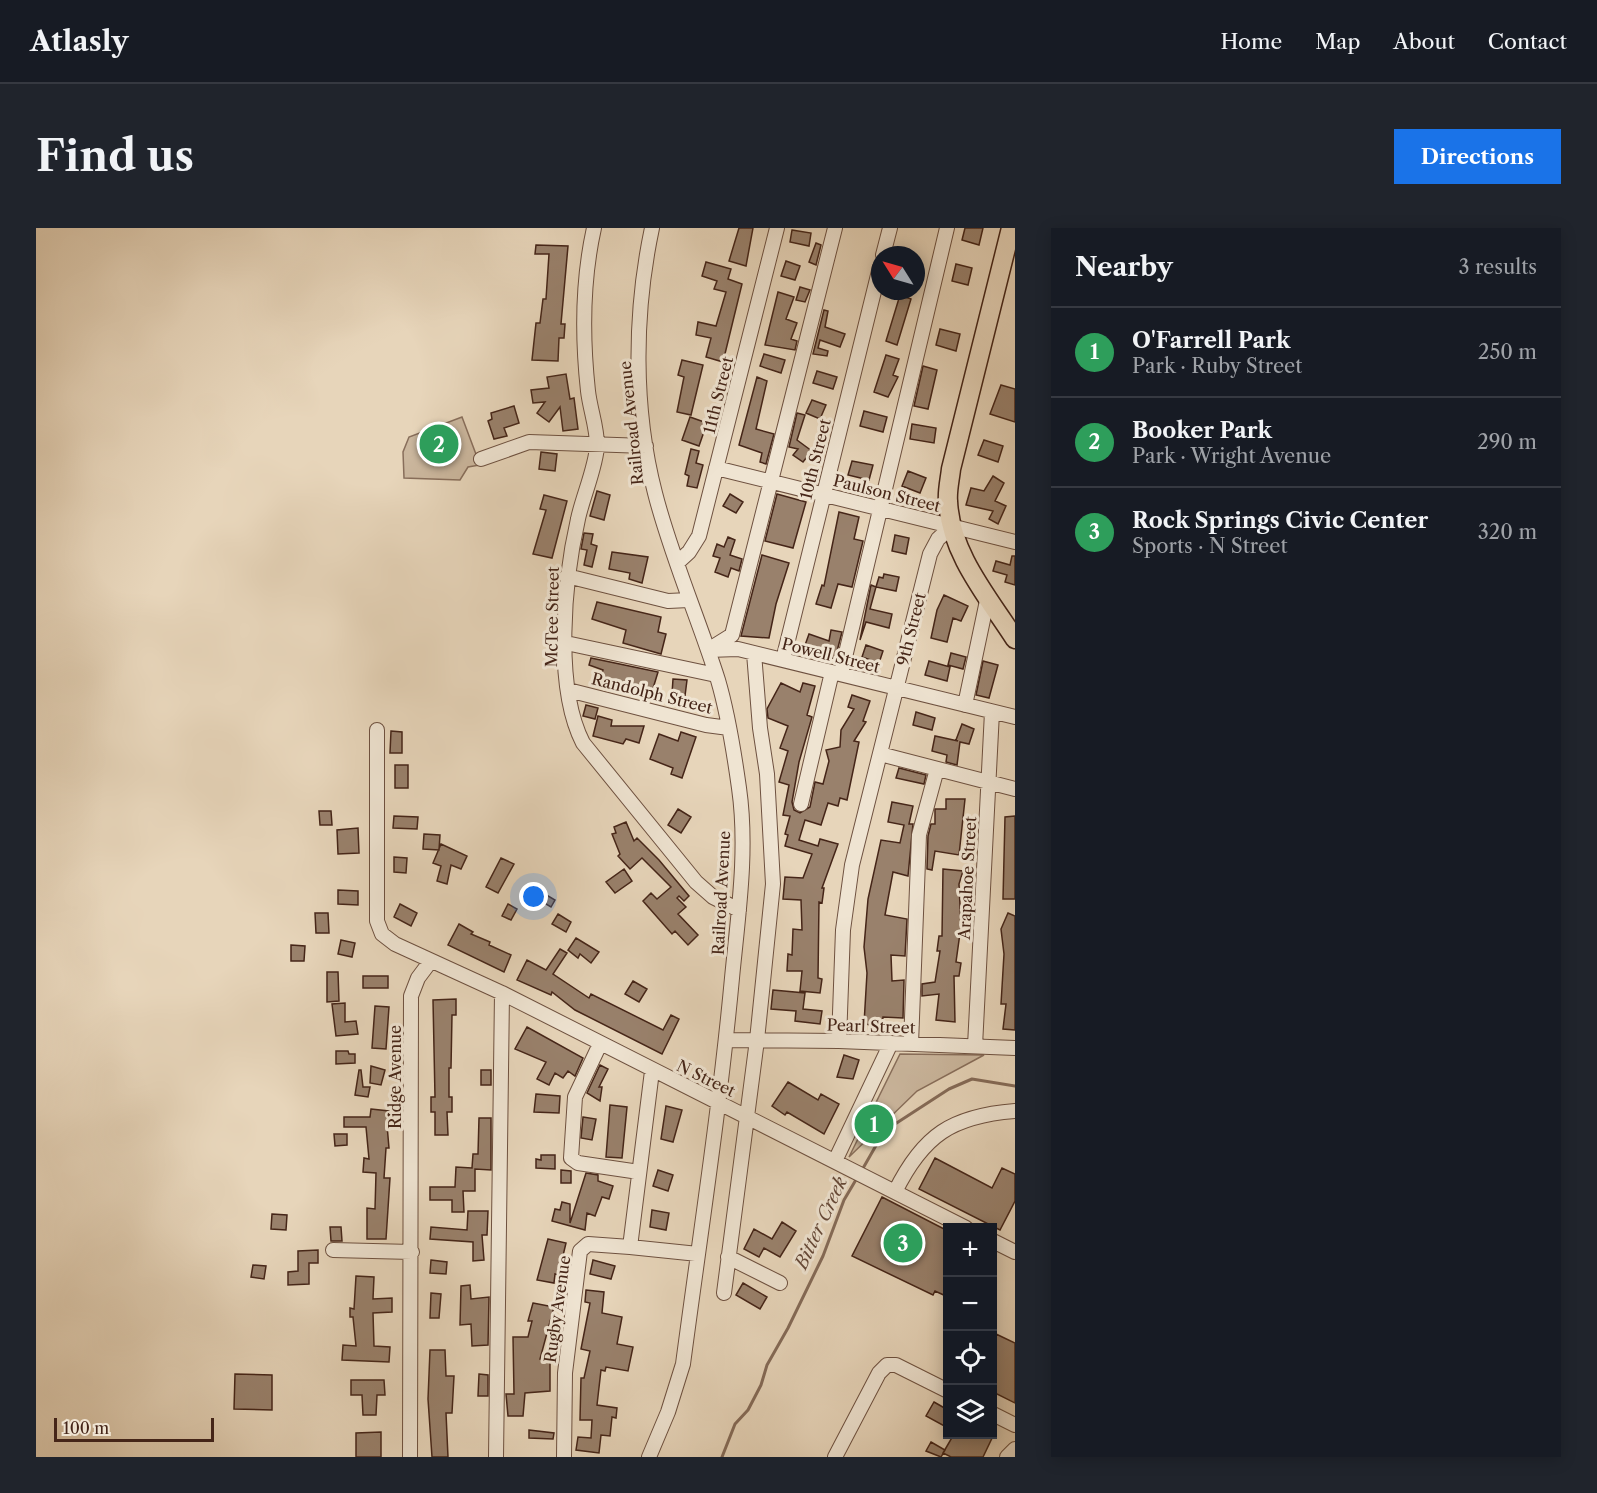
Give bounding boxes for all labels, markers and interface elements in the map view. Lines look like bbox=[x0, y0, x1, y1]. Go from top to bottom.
text: Atlasly bbox=[30, 24, 129, 58]
text: Home bbox=[1221, 29, 1282, 54]
text: Map bbox=[1315, 29, 1360, 54]
text: About bbox=[1393, 29, 1455, 54]
text: Contact bbox=[1488, 29, 1567, 54]
button: Directions bbox=[1394, 129, 1561, 184]
text: Find us bbox=[36, 130, 194, 182]
north arrow bbox=[871, 246, 925, 300]
text: Nearby bbox=[1075, 251, 1173, 283]
text: 3 results bbox=[1459, 255, 1537, 279]
text: O'Farrell Park bbox=[1132, 327, 1290, 354]
text: 1 bbox=[1090, 340, 1099, 364]
text: 250 m bbox=[1478, 340, 1537, 364]
street label: 11th Street bbox=[699, 354, 737, 436]
text: Park · Ruby Street bbox=[1132, 354, 1302, 378]
street label: Railroad Avenue bbox=[615, 360, 647, 486]
street label: 10th Street bbox=[795, 416, 835, 501]
text: Booker Park bbox=[1132, 417, 1272, 444]
pin: 2 bbox=[420, 422, 458, 466]
text: 2 bbox=[1089, 430, 1100, 454]
text: 290 m bbox=[1477, 430, 1537, 454]
text: Park · Wright Avenue bbox=[1132, 444, 1331, 468]
street label: Paulson Street bbox=[831, 470, 943, 516]
text: Rock Springs Civic Center bbox=[1132, 507, 1428, 534]
text: 3 bbox=[1089, 520, 1100, 544]
text: 320 m bbox=[1478, 520, 1537, 544]
text: Sports · N Street bbox=[1132, 534, 1288, 558]
street label: McTee Street bbox=[541, 566, 563, 668]
street label: 9th Street bbox=[892, 590, 930, 668]
street label: Powell Street bbox=[780, 633, 882, 677]
street label: Randolph Street bbox=[589, 668, 715, 718]
street label: Arapahoe Street bbox=[954, 815, 980, 941]
street label: Railroad Avenue bbox=[708, 830, 734, 956]
your location bbox=[519, 882, 548, 911]
street label: Pearl Street bbox=[826, 1014, 916, 1038]
street label: Ridge Avenue bbox=[385, 1025, 405, 1129]
street label: N Street bbox=[673, 1055, 739, 1101]
pin: 1 bbox=[854, 1102, 894, 1146]
water label: Bitter Creek bbox=[789, 1173, 852, 1274]
pin: 3 bbox=[884, 1220, 922, 1266]
map controls bbox=[943, 1223, 997, 1439]
button: + bbox=[943, 1223, 997, 1277]
street label: Rugby Avenue bbox=[540, 1254, 574, 1364]
button: − bbox=[943, 1277, 997, 1331]
button: locate bbox=[943, 1331, 997, 1385]
button: layers bbox=[943, 1385, 997, 1439]
scale bar bbox=[54, 1415, 214, 1442]
text: 100 m bbox=[63, 1418, 109, 1438]

